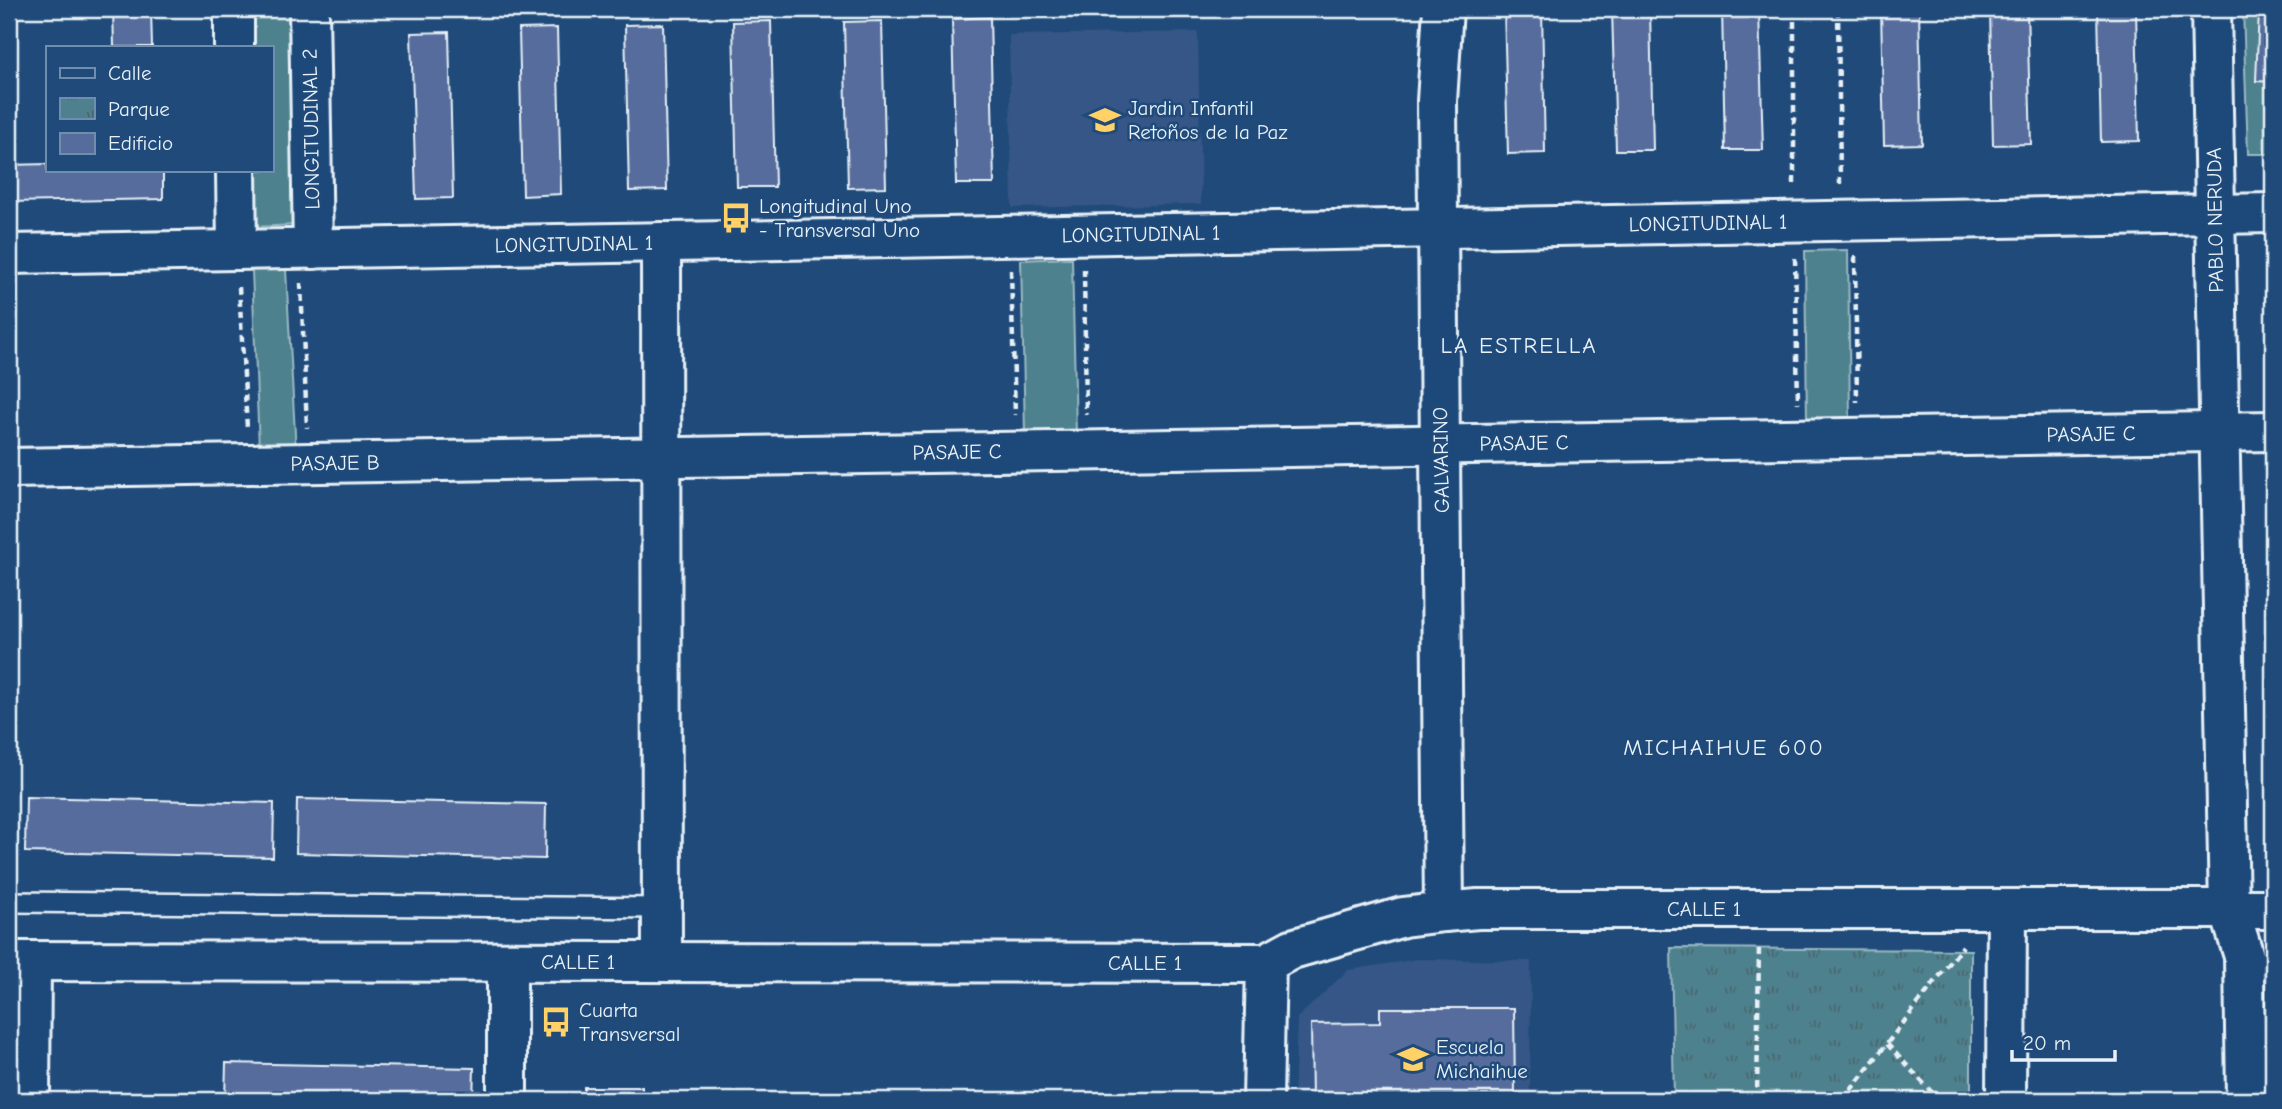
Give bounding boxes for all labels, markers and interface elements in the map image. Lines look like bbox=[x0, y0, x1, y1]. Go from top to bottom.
legend bbox=[46, 46, 273, 172]
street label: LONGITUDINAL 2 bbox=[298, 48, 324, 210]
text: Calle bbox=[108, 61, 151, 85]
place label: Jardin Infantil Retoños de la Paz bbox=[1128, 96, 1288, 144]
text: Parque bbox=[108, 97, 170, 121]
school or university icon: Jardin Infantil Retoños de la Paz bbox=[1088, 103, 1122, 137]
text: Edificio bbox=[108, 131, 173, 155]
street label: PABLO NERUDA bbox=[2202, 147, 2228, 293]
place label: Longitudinal Uno - Transversal Uno bbox=[759, 194, 920, 242]
bus stop icon: Longitudinal Uno - Transversal Uno bbox=[719, 201, 753, 235]
street label: LONGITUDINAL 1 bbox=[1629, 210, 1787, 236]
street label: LONGITUDINAL 1 bbox=[1062, 221, 1220, 247]
street label: LONGITUDINAL 1 bbox=[495, 231, 653, 257]
district label: LA ESTRELLA bbox=[1440, 332, 1598, 359]
street label: GALVARINO bbox=[1428, 407, 1454, 513]
street label: PASAJE C bbox=[2046, 421, 2136, 447]
street label: PASAJE C bbox=[1479, 430, 1569, 456]
street label: PASAJE C bbox=[912, 439, 1002, 465]
street label: PASAJE B bbox=[290, 450, 380, 476]
district label: MICHAIHUE 600 bbox=[1623, 734, 1825, 761]
street label: CALLE 1 bbox=[1667, 897, 1741, 921]
street label: CALLE 1 bbox=[541, 950, 615, 974]
street label: CALLE 1 bbox=[1108, 951, 1182, 975]
place label: Cuarta Transversal bbox=[579, 998, 680, 1046]
bus stop icon: Cuarta Transversal bbox=[539, 1005, 573, 1039]
scale bar bbox=[2012, 1018, 2116, 1062]
text: 20 m bbox=[2023, 1031, 2071, 1055]
place label: Escuela Michaihue bbox=[1436, 1035, 1528, 1083]
school or university icon: Escuela Michaihue bbox=[1396, 1042, 1430, 1076]

